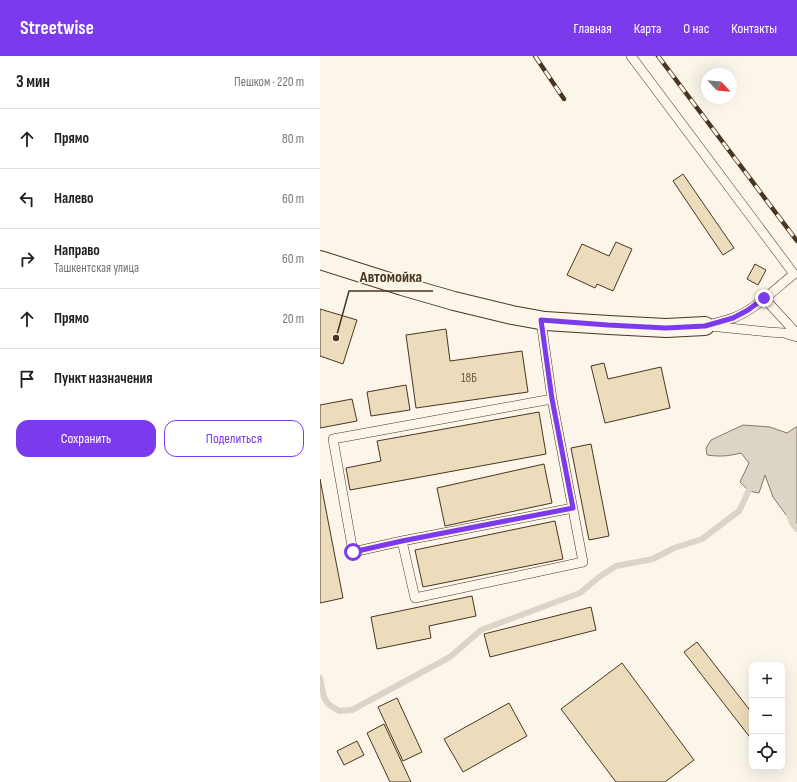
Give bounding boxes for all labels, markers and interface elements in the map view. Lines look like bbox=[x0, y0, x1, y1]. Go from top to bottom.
text: Streetwise bbox=[20, 17, 94, 40]
text: Главная bbox=[574, 20, 612, 37]
text: Карта bbox=[634, 20, 661, 37]
text: О нас bbox=[683, 20, 709, 37]
text: Контакты bbox=[731, 20, 777, 37]
north arrow bbox=[701, 68, 737, 104]
text: 3 мин bbox=[16, 72, 50, 92]
text: Пешком · 220 m bbox=[234, 74, 304, 90]
icon: ahead bbox=[16, 128, 38, 150]
text: Прямо bbox=[54, 129, 89, 148]
text: 80 m bbox=[282, 131, 304, 147]
icon: left bbox=[16, 188, 38, 210]
text: Налево bbox=[54, 189, 94, 208]
text: 60 m bbox=[282, 191, 304, 207]
text: Направо bbox=[54, 241, 100, 260]
icon: right bbox=[16, 248, 38, 270]
text: 60 m bbox=[282, 251, 304, 267]
text: Ташкентская улица bbox=[54, 260, 139, 276]
callout: Автомойка bbox=[349, 263, 433, 291]
text: Автомойка bbox=[359, 268, 422, 287]
route end bbox=[755, 289, 773, 307]
icon: ahead bbox=[16, 308, 38, 330]
text: Прямо bbox=[54, 309, 89, 328]
text: 20 m bbox=[282, 311, 304, 327]
icon: arrive bbox=[16, 368, 38, 390]
text: Пункт назначения bbox=[54, 369, 152, 388]
house number: 18Б bbox=[461, 370, 477, 386]
button: Сохранить bbox=[16, 420, 156, 457]
button: Поделиться bbox=[164, 420, 304, 457]
route start bbox=[344, 543, 362, 561]
map controls bbox=[749, 662, 785, 770]
button: + bbox=[749, 662, 785, 698]
button: − bbox=[749, 698, 785, 734]
button: locate bbox=[749, 734, 785, 770]

